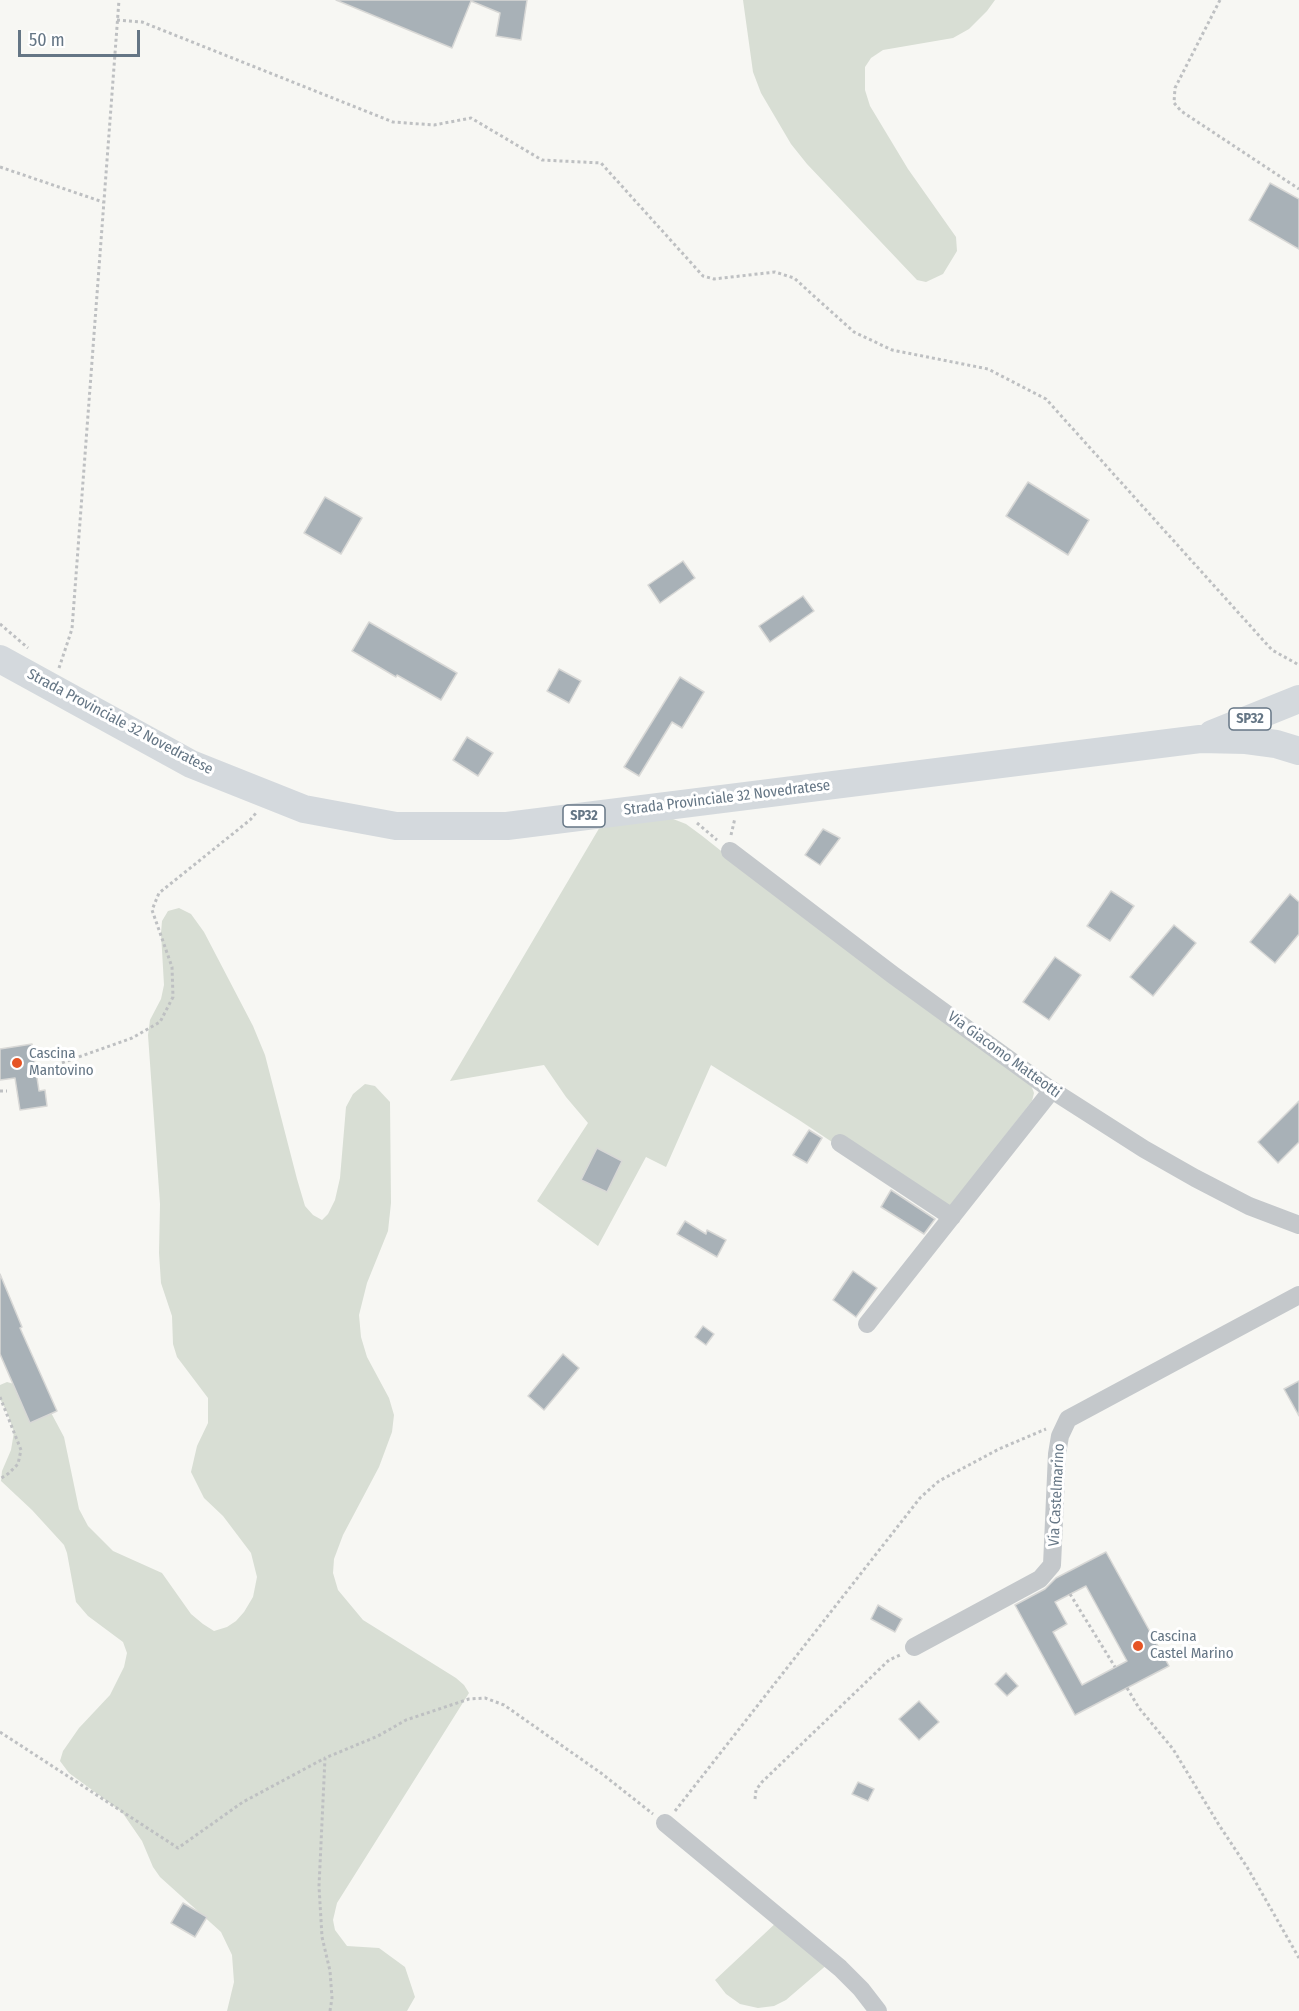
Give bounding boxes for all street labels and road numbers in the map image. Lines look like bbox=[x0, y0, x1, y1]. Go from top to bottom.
street label: Strada Provinciale 32 Novedratese bbox=[24, 665, 216, 779]
road number: SP32 bbox=[1229, 708, 1271, 730]
street label: Strada Provinciale 32 Novedratese bbox=[623, 776, 831, 820]
road number: SP32 bbox=[563, 805, 605, 827]
street label: Via Giacomo Matteotti bbox=[944, 1008, 1064, 1102]
street label: Via Castelmarino bbox=[1045, 1443, 1069, 1547]

